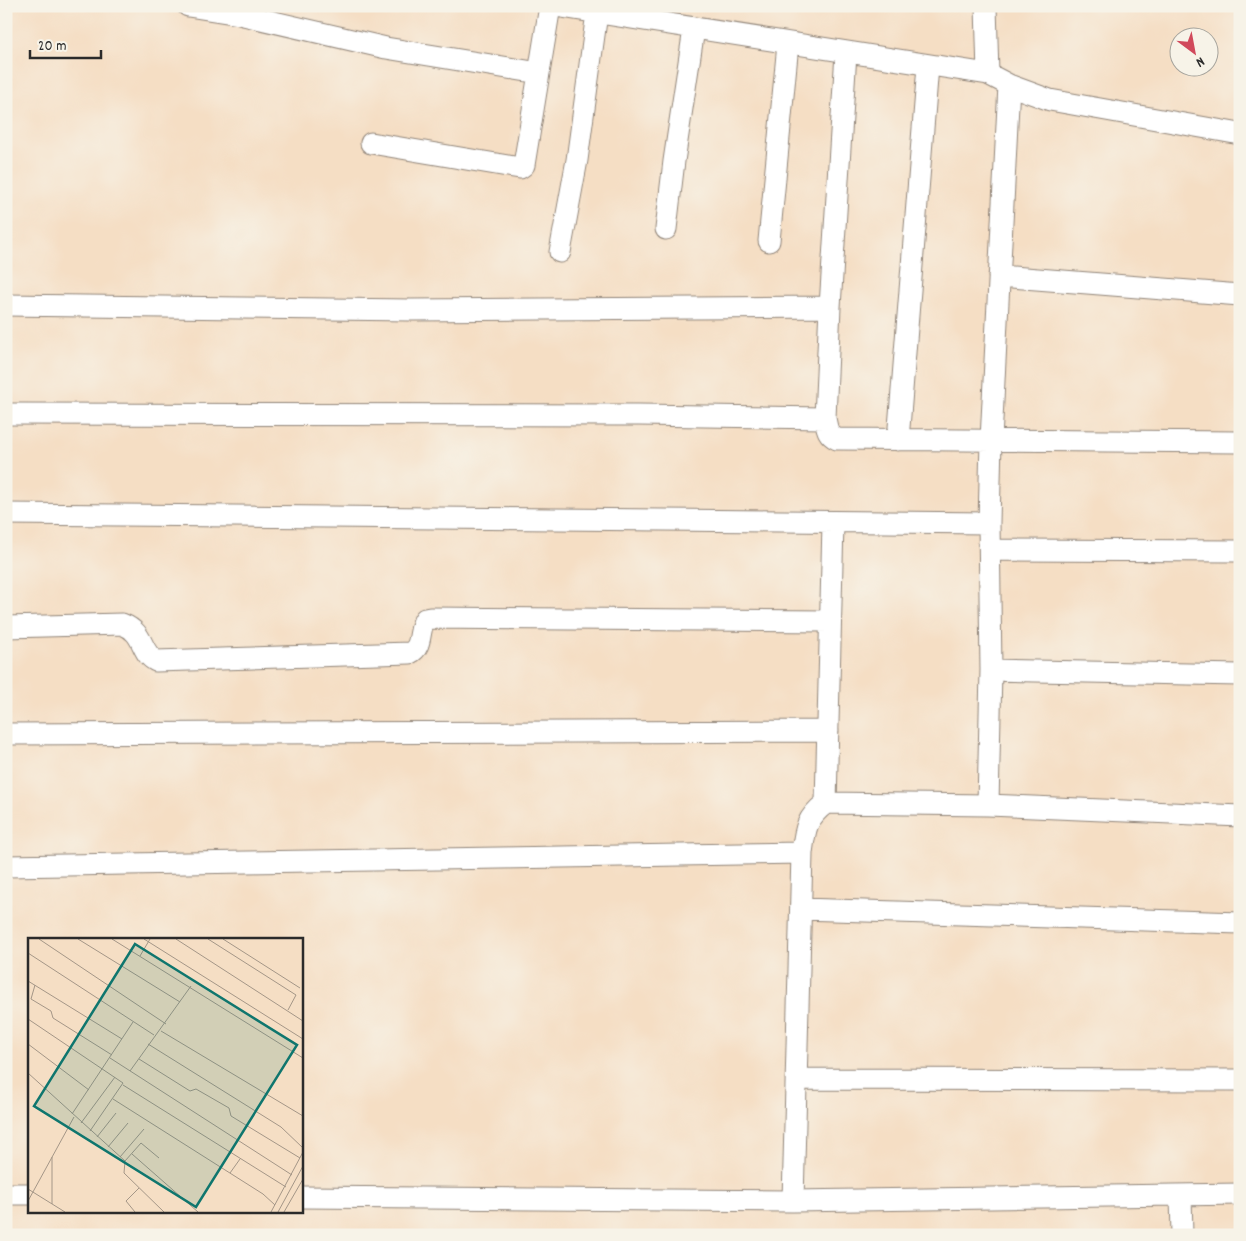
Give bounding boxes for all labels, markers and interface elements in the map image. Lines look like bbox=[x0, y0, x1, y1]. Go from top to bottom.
scale bar bbox=[30, 28, 101, 60]
north arrow bbox=[1168, 28, 1218, 78]
text: 20 m bbox=[38, 36, 66, 58]
text: N bbox=[1192, 51, 1208, 72]
inset map bbox=[28, 938, 302, 1214]

